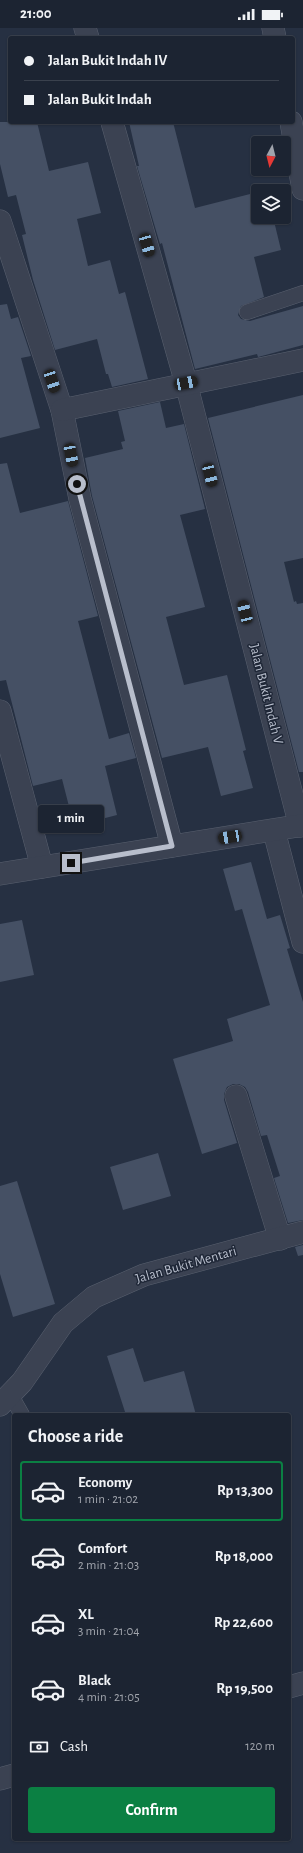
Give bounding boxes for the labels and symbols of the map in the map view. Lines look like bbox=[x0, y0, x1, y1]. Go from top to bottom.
north arrow bbox=[251, 136, 291, 176]
car bbox=[138, 232, 156, 258]
car bbox=[43, 368, 61, 394]
car bbox=[173, 375, 199, 391]
car bbox=[63, 442, 79, 468]
car bbox=[201, 462, 219, 488]
route start bbox=[68, 475, 86, 493]
car bbox=[236, 599, 254, 625]
street label: Jalan Bukit Indah V bbox=[247, 642, 285, 746]
callout: 1 min bbox=[38, 805, 104, 833]
car bbox=[217, 829, 243, 845]
route end bbox=[62, 854, 80, 872]
street label: Jalan Bukit Mentari bbox=[134, 1244, 238, 1286]

